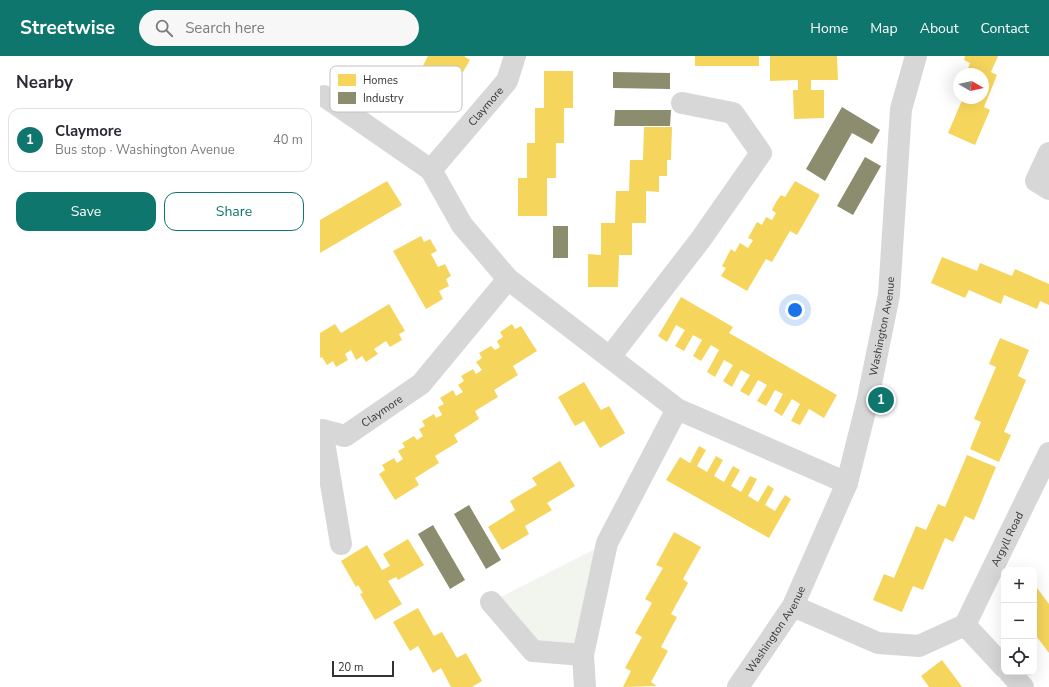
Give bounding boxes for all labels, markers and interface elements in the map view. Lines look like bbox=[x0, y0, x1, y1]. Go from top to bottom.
search box bbox=[139, 10, 419, 46]
text: Streetwise bbox=[20, 15, 115, 41]
icon: search bbox=[153, 17, 175, 39]
text: Search here bbox=[185, 18, 265, 38]
text: Home bbox=[810, 19, 848, 38]
text: Map bbox=[870, 19, 898, 38]
text: About bbox=[920, 19, 959, 38]
text: Contact bbox=[981, 19, 1029, 38]
legend bbox=[330, 66, 462, 112]
north arrow bbox=[953, 68, 989, 104]
text: Nearby bbox=[16, 71, 73, 94]
text: Homes bbox=[363, 73, 398, 88]
street label: Claymore bbox=[464, 83, 507, 129]
text: Industry bbox=[363, 91, 404, 106]
text: Claymore bbox=[55, 121, 122, 141]
text: 1 bbox=[26, 131, 34, 149]
text: 40 m bbox=[273, 131, 303, 149]
text: Bus stop · Washington Avenue bbox=[55, 141, 235, 159]
button: Save bbox=[16, 192, 156, 231]
button: Share bbox=[164, 192, 304, 231]
street label: Washington Avenue bbox=[865, 276, 898, 377]
your location bbox=[785, 300, 805, 320]
pin: 1 bbox=[868, 385, 894, 415]
street label: Claymore bbox=[358, 391, 406, 430]
street label: Argyll Road bbox=[987, 509, 1027, 569]
map controls bbox=[1001, 567, 1037, 675]
button: + bbox=[1001, 567, 1037, 603]
street label: Washington Avenue bbox=[742, 583, 809, 676]
button: − bbox=[1001, 603, 1037, 639]
button: locate bbox=[1001, 639, 1037, 675]
scale bar bbox=[332, 659, 394, 678]
text: 20 m bbox=[338, 660, 363, 675]

